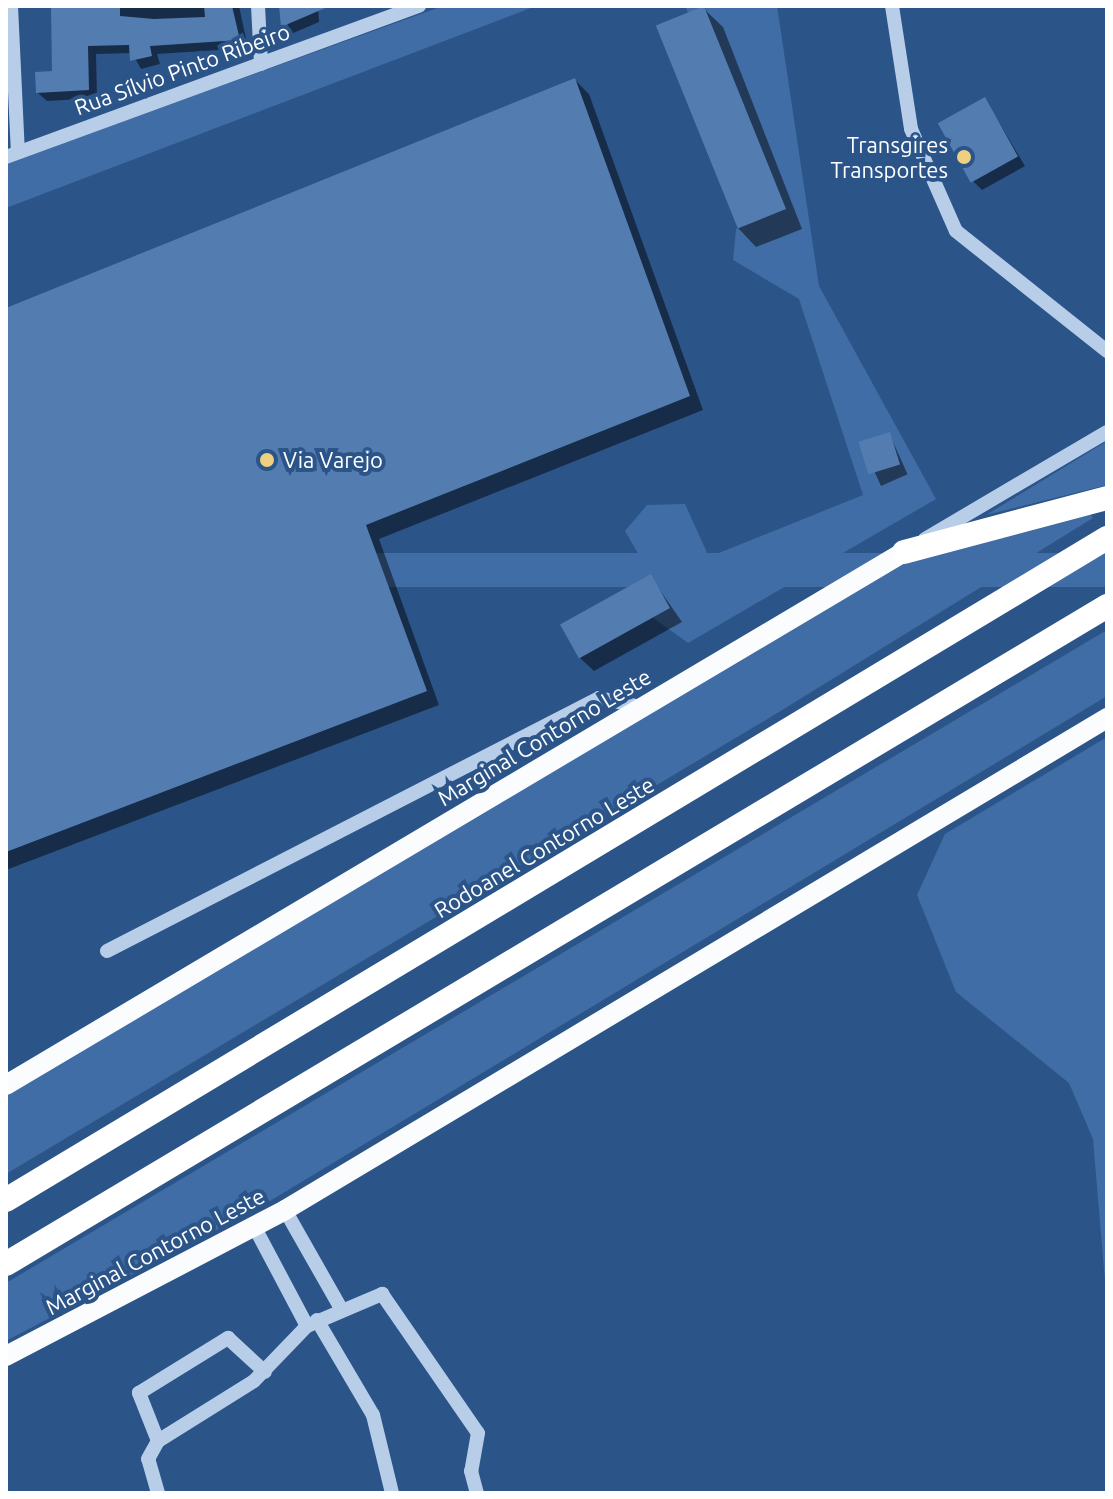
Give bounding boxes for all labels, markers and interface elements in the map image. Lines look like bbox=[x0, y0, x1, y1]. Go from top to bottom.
street label: Rua Sílvio Pinto Ribeiro bbox=[71, 18, 293, 120]
place label: Transgires Transportes bbox=[830, 131, 948, 182]
marker: Transgires Transportes bbox=[955, 148, 973, 166]
place label: Via Varejo bbox=[283, 447, 383, 473]
marker: Via Varejo bbox=[258, 451, 276, 469]
street label: Marginal Contorno Leste bbox=[433, 663, 655, 811]
street label: Rodoanel Contorno Leste bbox=[429, 771, 659, 923]
street label: Marginal Contorno Leste bbox=[41, 1182, 269, 1320]

